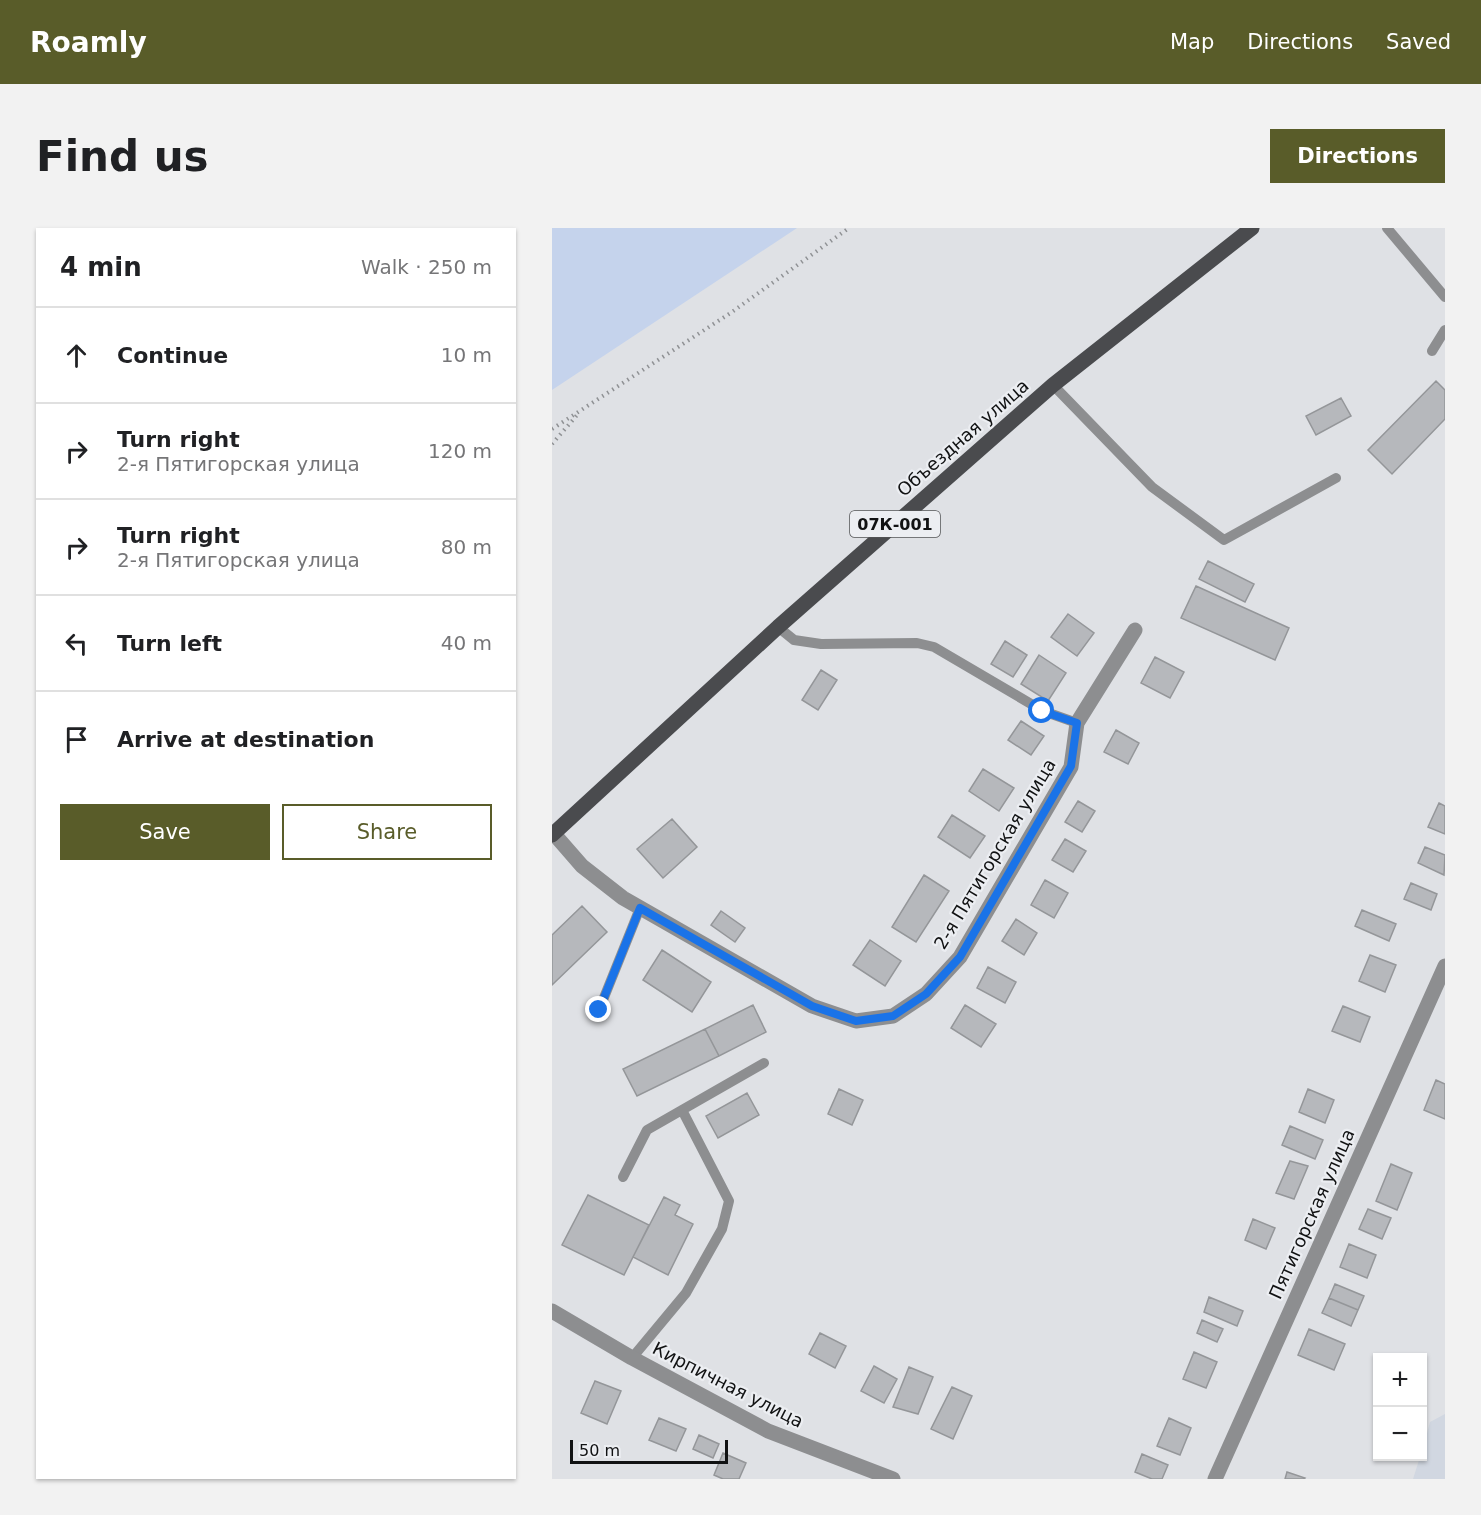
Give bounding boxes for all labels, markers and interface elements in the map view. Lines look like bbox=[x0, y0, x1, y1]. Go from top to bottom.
text: Roamly bbox=[30, 26, 147, 59]
text: Map bbox=[1170, 30, 1214, 54]
text: Directions bbox=[1247, 30, 1353, 54]
text: Saved bbox=[1386, 30, 1451, 54]
button: Directions bbox=[1270, 129, 1445, 183]
text: Find us bbox=[36, 132, 209, 181]
text: 4 min bbox=[60, 252, 142, 282]
text: Walk · 250 m bbox=[361, 255, 492, 279]
icon: ahead bbox=[60, 339, 93, 372]
text: Continue bbox=[117, 343, 228, 368]
text: 10 m bbox=[441, 343, 492, 367]
street label: Объездная улица bbox=[893, 375, 1033, 501]
text: Turn right bbox=[117, 427, 240, 452]
icon: right bbox=[60, 435, 93, 468]
text: 120 m bbox=[428, 439, 492, 463]
text: 2-я Пятигорская улица bbox=[117, 452, 360, 476]
road number: 07К-001 bbox=[850, 511, 940, 537]
text: Turn right bbox=[117, 523, 240, 548]
icon: right bbox=[60, 531, 93, 564]
text: 80 m bbox=[441, 535, 492, 559]
text: 2-я Пятигорская улица bbox=[117, 548, 360, 572]
icon: left bbox=[60, 627, 93, 660]
text: Turn left bbox=[117, 631, 222, 656]
text: 40 m bbox=[441, 631, 492, 655]
route start bbox=[1028, 697, 1054, 723]
icon: arrive bbox=[60, 723, 93, 756]
text: Arrive at destination bbox=[117, 727, 374, 752]
street label: 2-я Пятигорская улица bbox=[929, 755, 1060, 953]
button: Save bbox=[60, 804, 270, 860]
button: Share bbox=[282, 804, 492, 860]
route end bbox=[585, 996, 611, 1022]
street label: Пятигорская улица bbox=[1265, 1126, 1359, 1302]
street label: Кирпичная улица bbox=[649, 1337, 807, 1432]
map controls bbox=[1373, 1353, 1427, 1461]
button: + bbox=[1373, 1353, 1427, 1407]
button: − bbox=[1373, 1407, 1427, 1461]
scale bar bbox=[570, 1437, 728, 1464]
text: 50 m bbox=[579, 1441, 620, 1460]

